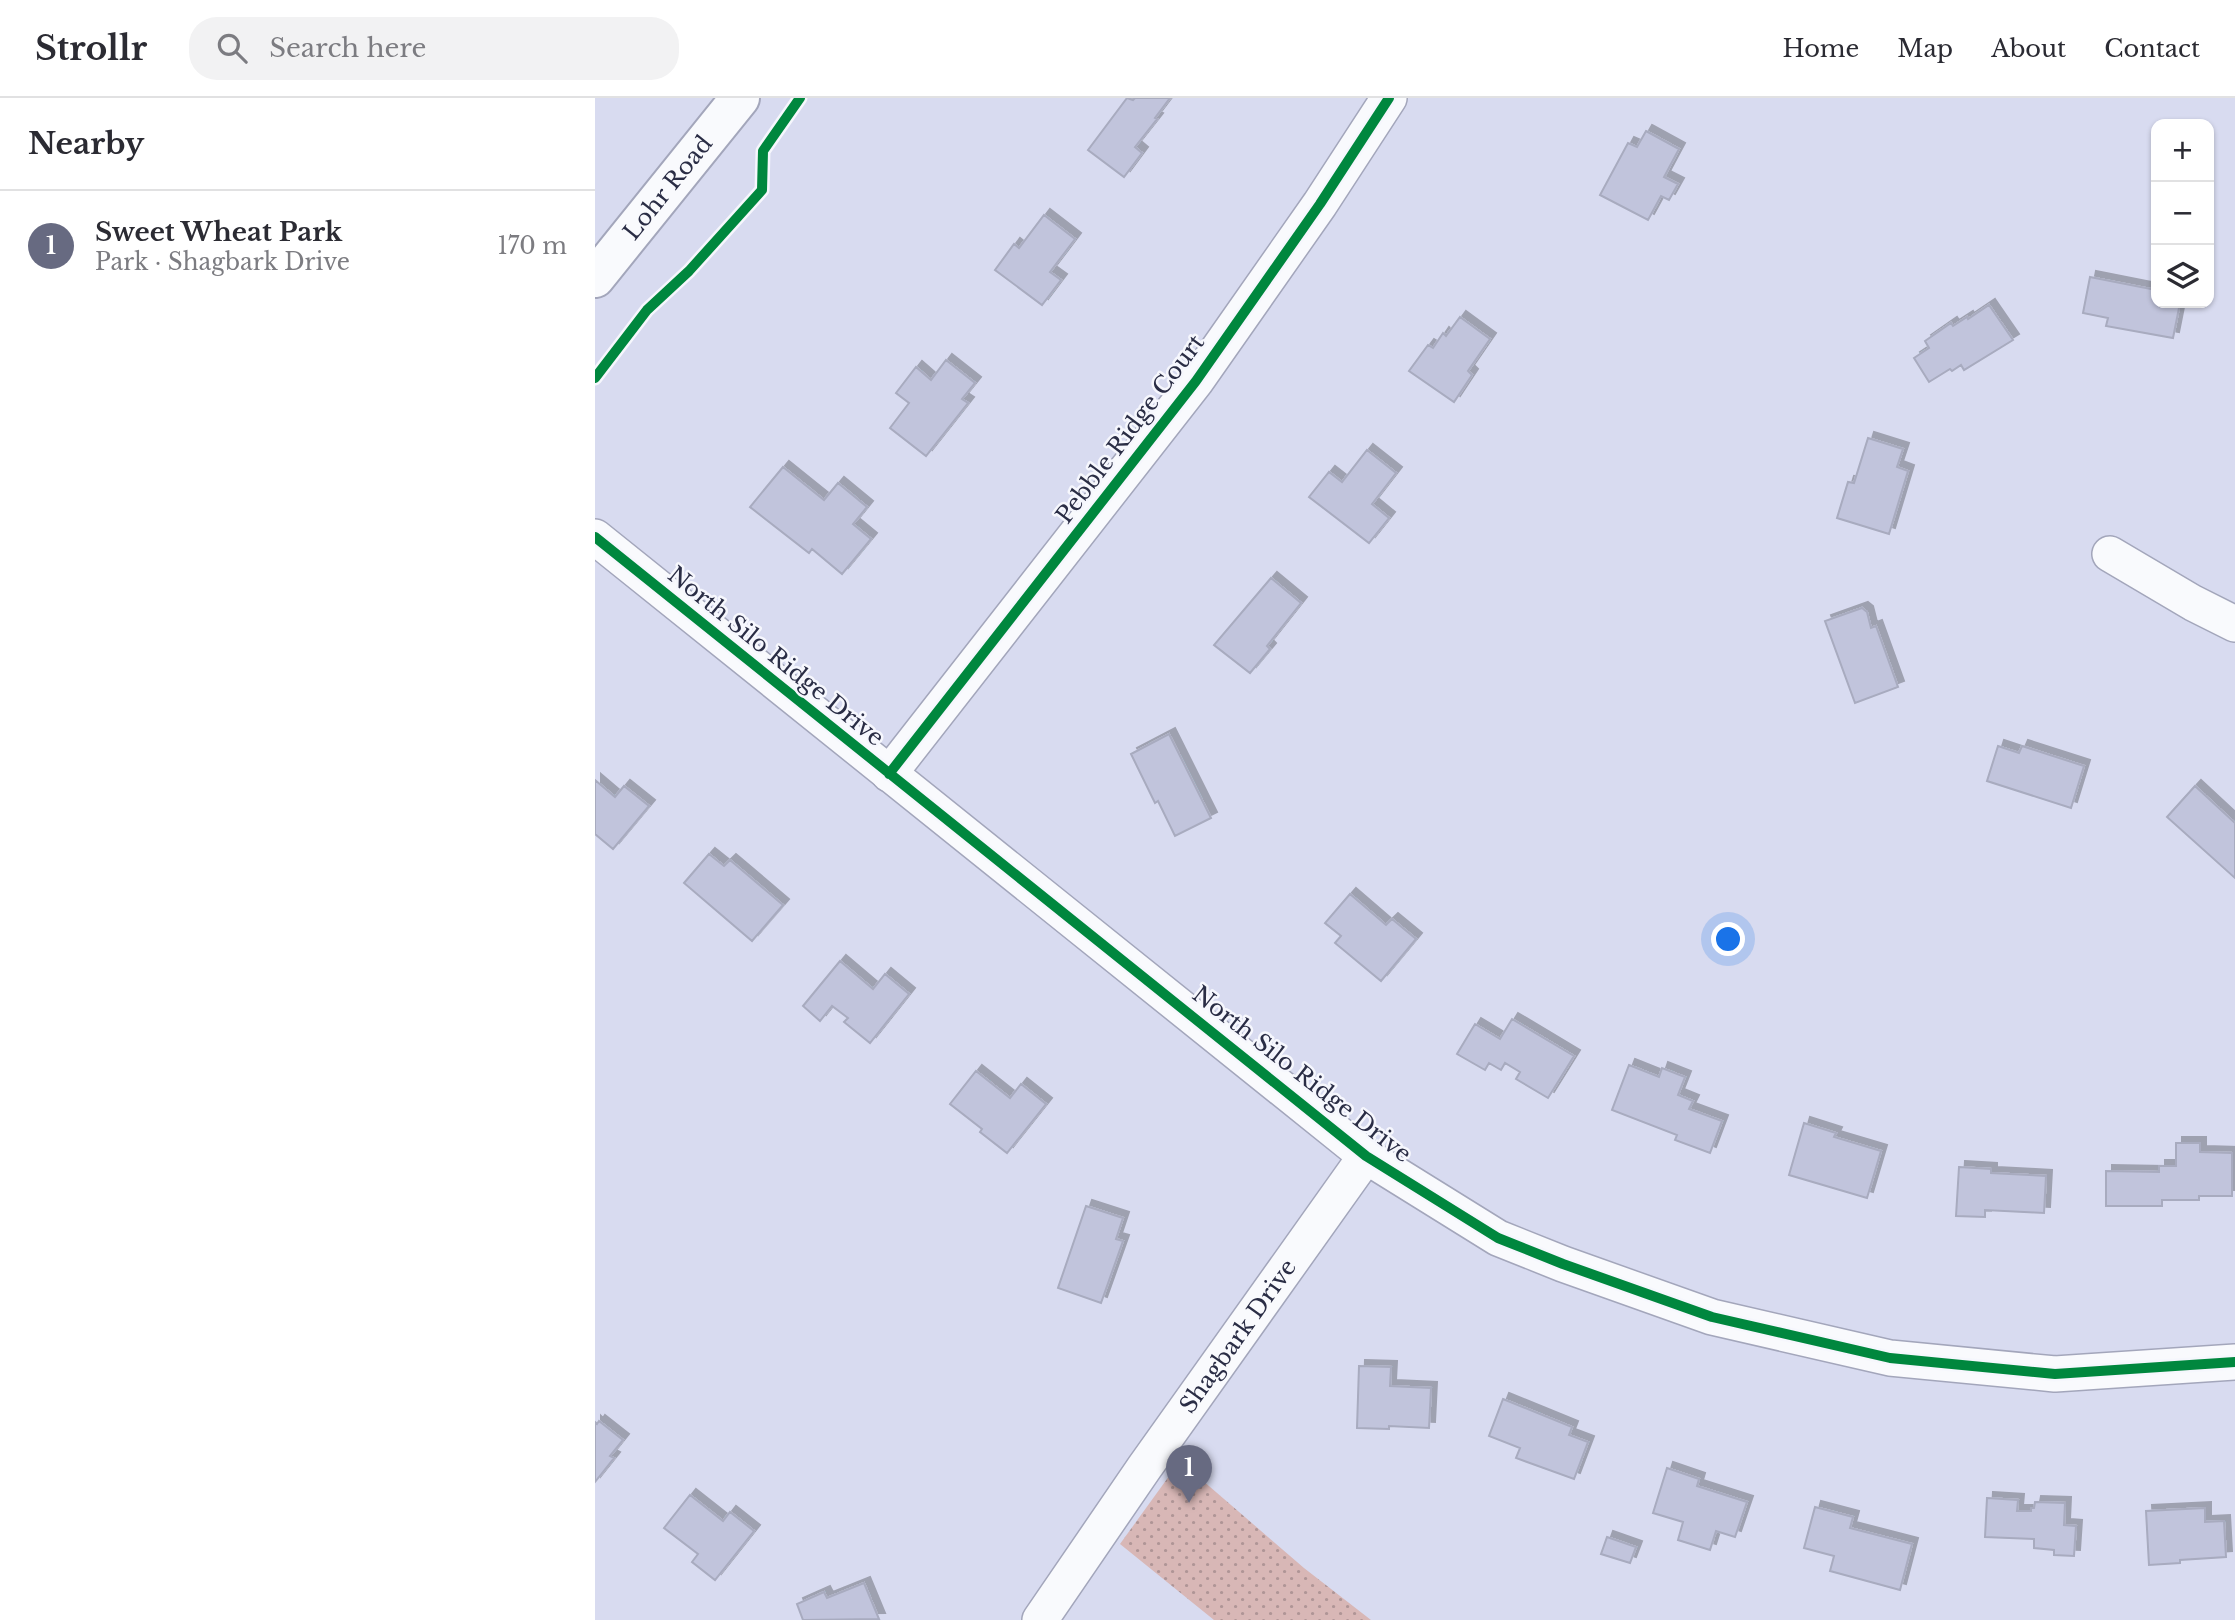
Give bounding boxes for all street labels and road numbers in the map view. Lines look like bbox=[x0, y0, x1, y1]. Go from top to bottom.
street label: Lohr Road bbox=[617, 130, 718, 245]
street label: Pebble Ridge Court bbox=[1050, 329, 1210, 529]
street label: North Silo Ridge Drive bbox=[662, 560, 890, 752]
street label: North Silo Ridge Drive bbox=[1187, 980, 1417, 1168]
street label: Shagbark Drive bbox=[1174, 1254, 1302, 1419]

